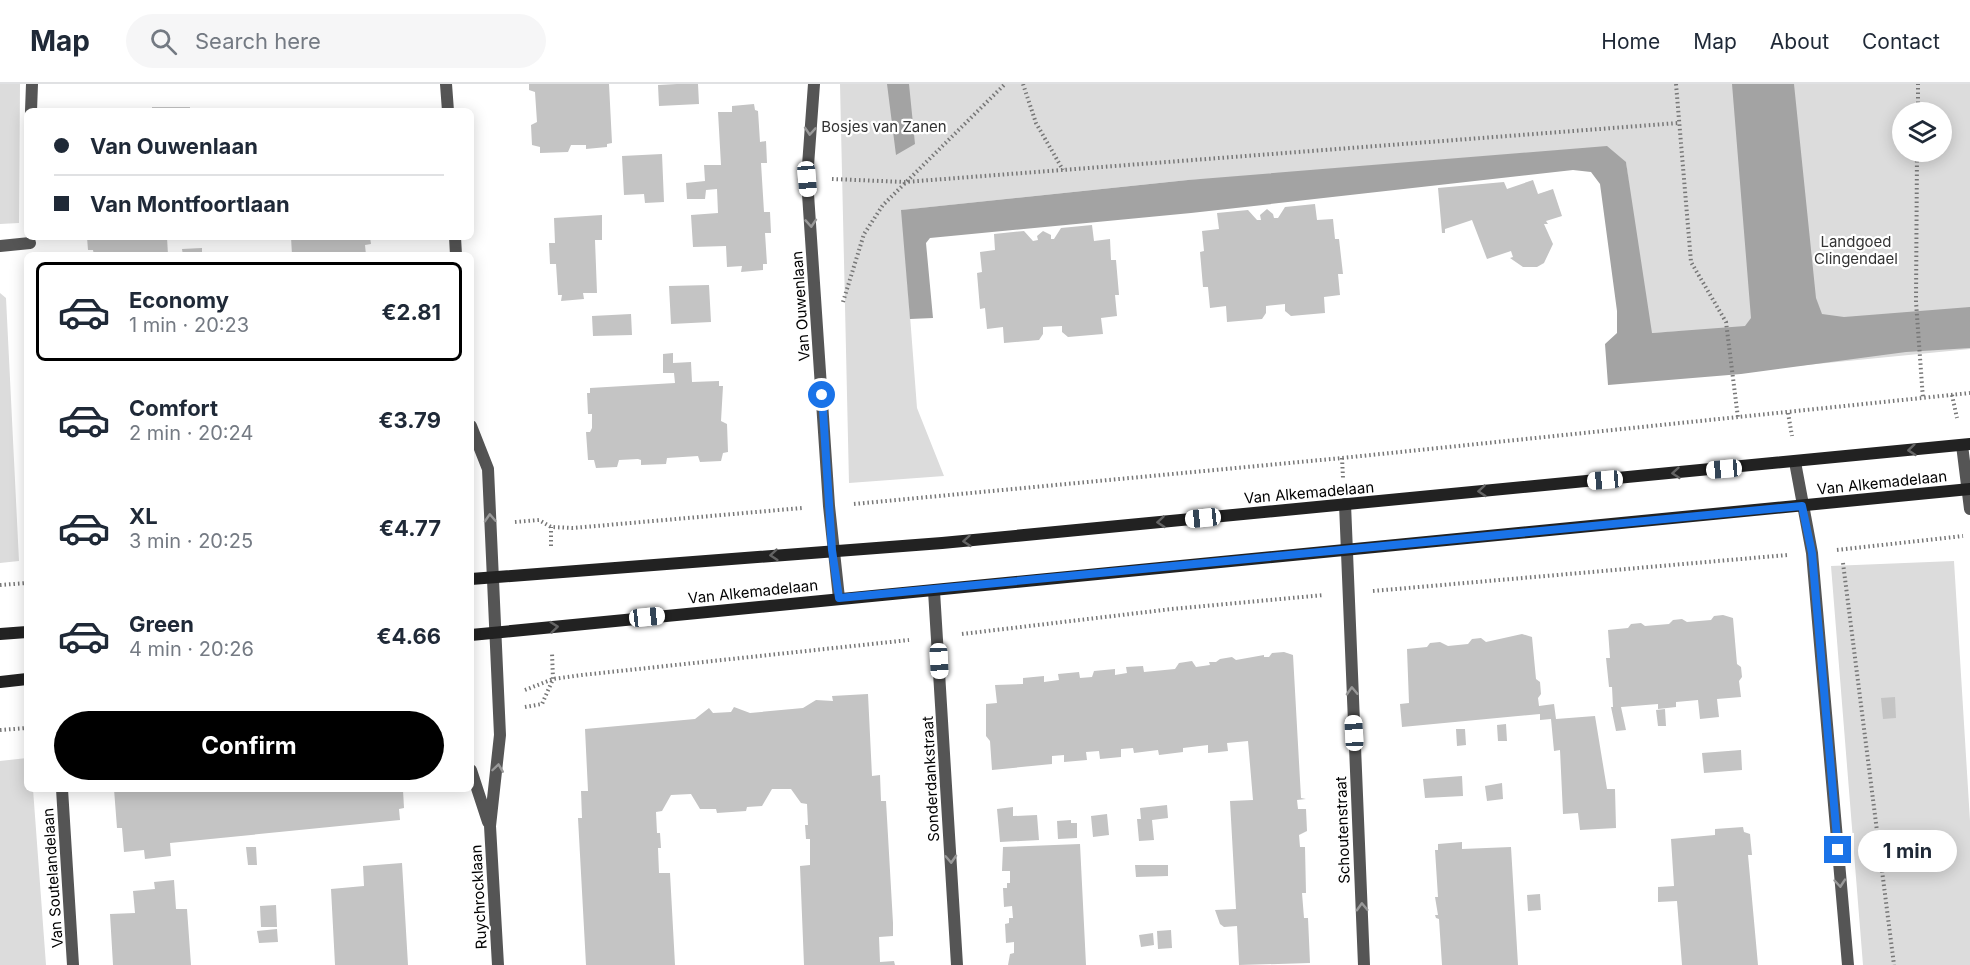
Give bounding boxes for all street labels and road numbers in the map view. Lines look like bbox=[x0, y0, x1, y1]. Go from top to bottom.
street label: Van Ouwenlaan bbox=[787, 250, 814, 362]
street label: Van Alkemadelaan bbox=[1816, 466, 1948, 499]
street label: Van Alkemadelaan bbox=[1243, 477, 1375, 508]
street label: Van Alkemadelaan bbox=[687, 575, 819, 608]
street label: Sonderdankstraat bbox=[918, 716, 943, 842]
street label: Schoutenstraat bbox=[1331, 776, 1354, 884]
street label: Van Soutelandelaan bbox=[38, 807, 67, 949]
street label: Ruychrocklaan bbox=[466, 844, 491, 950]

